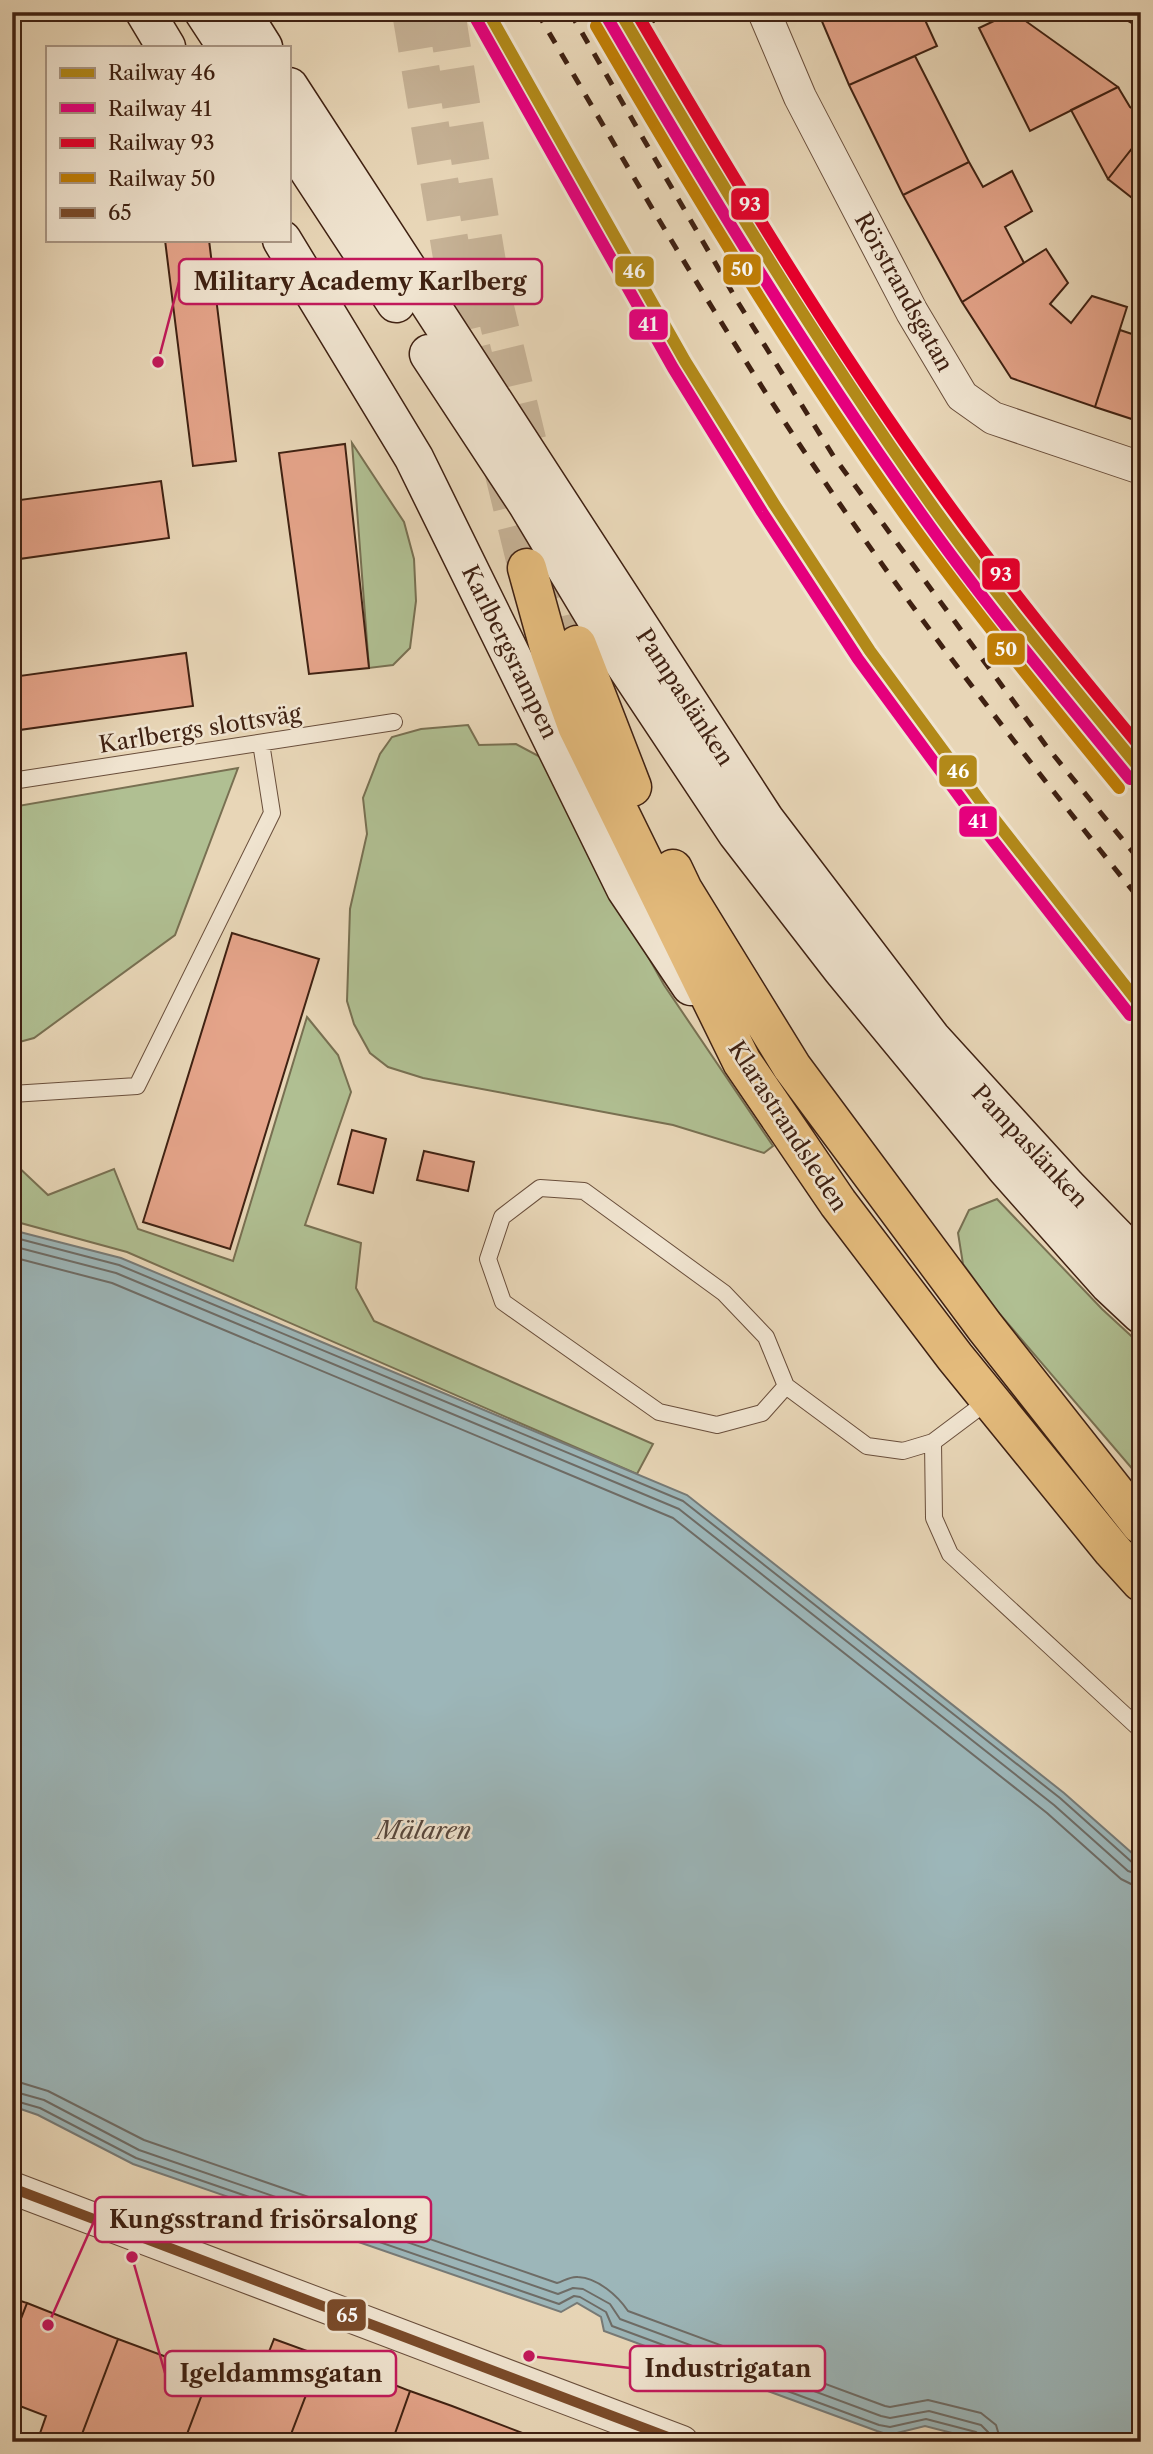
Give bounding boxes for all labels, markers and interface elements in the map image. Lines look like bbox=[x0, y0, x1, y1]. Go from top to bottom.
legend bbox=[46, 46, 290, 242]
text: Railway 46 bbox=[108, 60, 215, 85]
text: Railway 41 bbox=[108, 96, 212, 121]
text: Railway 93 bbox=[108, 130, 215, 155]
text: Railway 50 bbox=[108, 166, 216, 191]
line badge: 93 bbox=[730, 187, 770, 221]
text: 93 bbox=[739, 193, 761, 216]
text: 65 bbox=[108, 200, 132, 225]
street label: Rörstrandsgatan bbox=[849, 208, 959, 376]
line badge: 50 bbox=[722, 253, 762, 286]
line badge: 46 bbox=[614, 255, 655, 288]
text: 50 bbox=[731, 258, 753, 281]
callout: Military Academy Karlberg bbox=[179, 259, 542, 304]
text: 46 bbox=[623, 260, 645, 283]
text: Military Academy Karlberg bbox=[193, 267, 528, 296]
line badge: 41 bbox=[628, 308, 669, 341]
text: 41 bbox=[638, 313, 658, 336]
line badge: 93 bbox=[981, 557, 1021, 591]
street label: Karlbergsrampen bbox=[456, 561, 564, 743]
text: 93 bbox=[990, 563, 1012, 586]
street label: Pampaslänken bbox=[630, 623, 740, 771]
line badge: 50 bbox=[986, 632, 1026, 666]
text: 50 bbox=[995, 638, 1017, 661]
street label: Karlbergs slottsväg bbox=[97, 699, 304, 759]
line badge: 46 bbox=[938, 754, 978, 788]
text: 46 bbox=[947, 760, 969, 783]
line badge: 41 bbox=[958, 805, 998, 838]
text: 41 bbox=[968, 810, 988, 833]
street label: Klarastrandsleden bbox=[722, 1035, 854, 1217]
street label: Pampaslänken bbox=[966, 1079, 1094, 1213]
water label: Mälaren bbox=[374, 1816, 471, 1845]
callout: Kungsstrand frisörsalong bbox=[95, 2197, 431, 2242]
text: Kungsstrand frisörsalong bbox=[109, 2205, 418, 2234]
line badge: 65 bbox=[326, 2298, 367, 2332]
text: 65 bbox=[336, 2304, 358, 2327]
callout: Industrigatan bbox=[630, 2346, 825, 2391]
callout: Igeldammsgatan bbox=[165, 2351, 396, 2396]
text: Industrigatan bbox=[644, 2354, 812, 2383]
text: Igeldammsgatan bbox=[180, 2359, 383, 2388]

